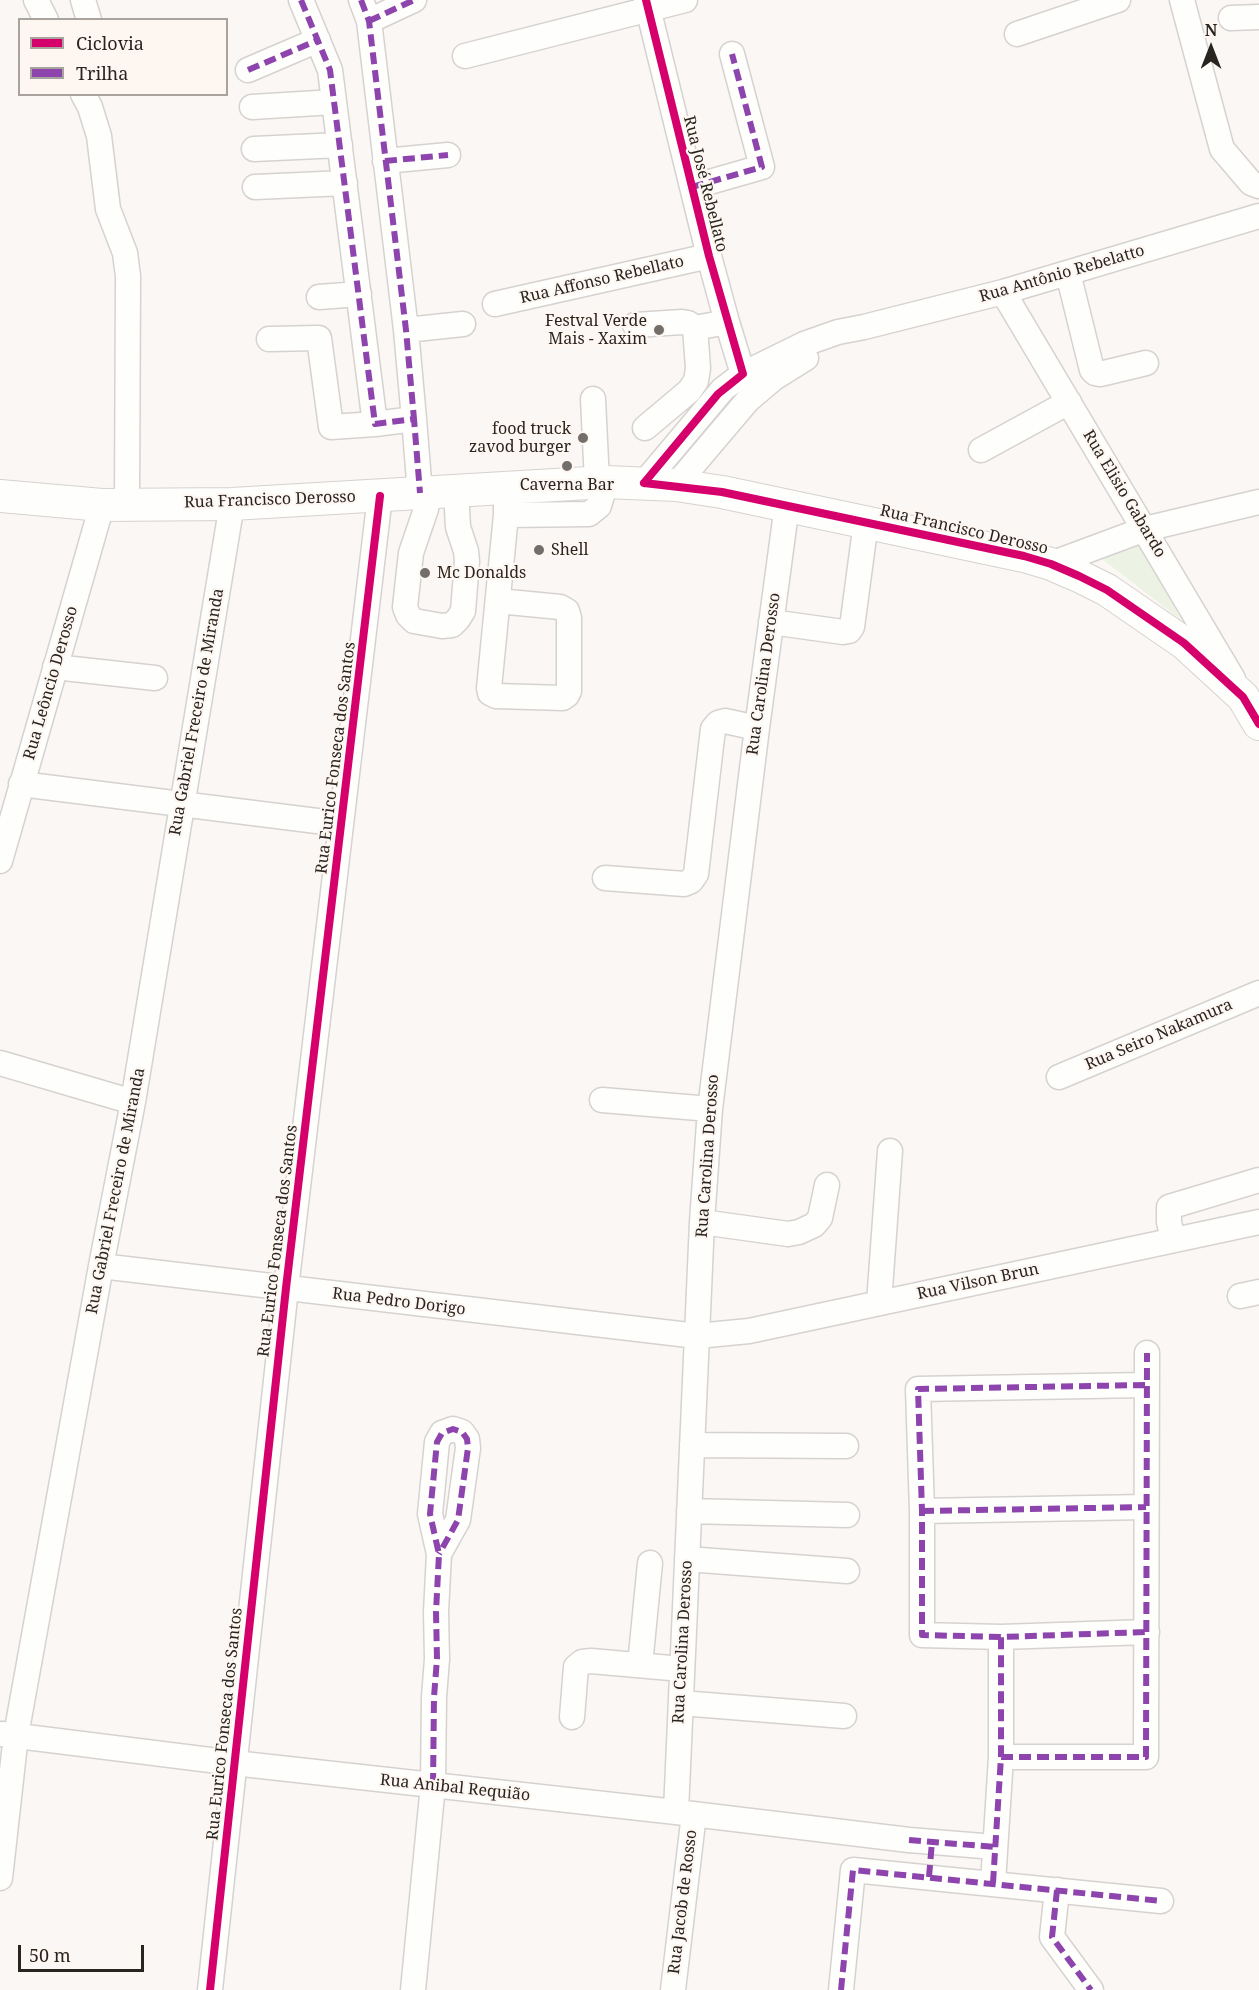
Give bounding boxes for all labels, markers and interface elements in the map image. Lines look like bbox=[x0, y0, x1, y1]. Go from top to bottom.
legend bbox=[18, 18, 228, 96]
north arrow bbox=[1181, 18, 1241, 78]
text: N bbox=[1205, 19, 1217, 41]
text: Ciclovia bbox=[76, 31, 144, 55]
text: Trilha bbox=[76, 61, 128, 85]
street label: Rua José Rebellato bbox=[679, 114, 731, 254]
street label: Rua Antônio Rebelatto bbox=[977, 241, 1147, 307]
street label: Rua Affonso Rebellato bbox=[518, 252, 686, 308]
place label: Festval Verde Mais - Xaxim bbox=[545, 311, 647, 349]
marker: Festval Verde Mais - Xaxim bbox=[652, 323, 666, 337]
place label: food truck zavod burger bbox=[469, 419, 571, 457]
street label: Rua Elisio Gabardo bbox=[1078, 427, 1170, 561]
marker: food truck zavod burger bbox=[576, 431, 590, 445]
marker: Caverna Bar bbox=[560, 459, 574, 473]
place label: Caverna Bar bbox=[520, 475, 614, 495]
street label: Rua Francisco Derosso bbox=[184, 487, 356, 513]
street label: Rua Francisco Derosso bbox=[878, 501, 1050, 559]
place label: Shell bbox=[551, 540, 588, 560]
marker: Shell bbox=[532, 543, 546, 557]
place label: Mc Donalds bbox=[437, 563, 526, 583]
marker: Mc Donalds bbox=[418, 566, 432, 580]
street label: Rua Gabriel Freceiro de Miranda bbox=[166, 587, 228, 837]
street label: Rua Carolina Derosso bbox=[743, 592, 785, 756]
street label: Rua Leôncio Derosso bbox=[20, 604, 82, 762]
street label: Rua Eurico Fonseca dos Santos bbox=[312, 641, 360, 875]
street label: Rua Seiro Nakamura bbox=[1082, 995, 1236, 1075]
street label: Rua Gabriel Freceiro de Miranda bbox=[83, 1066, 149, 1316]
street label: Rua Carolina Derosso bbox=[693, 1074, 723, 1238]
street label: Rua Eurico Fonseca dos Santos bbox=[254, 1124, 302, 1358]
street label: Rua Vilson Brun bbox=[915, 1260, 1041, 1304]
street label: Rua Pedro Dorigo bbox=[331, 1284, 467, 1320]
street label: Rua Carolina Derosso bbox=[669, 1560, 697, 1724]
street label: Rua Eurico Fonseca dos Santos bbox=[203, 1607, 247, 1841]
street label: Rua Anibal Requião bbox=[379, 1771, 531, 1805]
street label: Rua Jacob de Rosso bbox=[665, 1829, 701, 1975]
scale bar bbox=[21, 1933, 147, 1971]
text: 50 m bbox=[29, 1943, 71, 1967]

